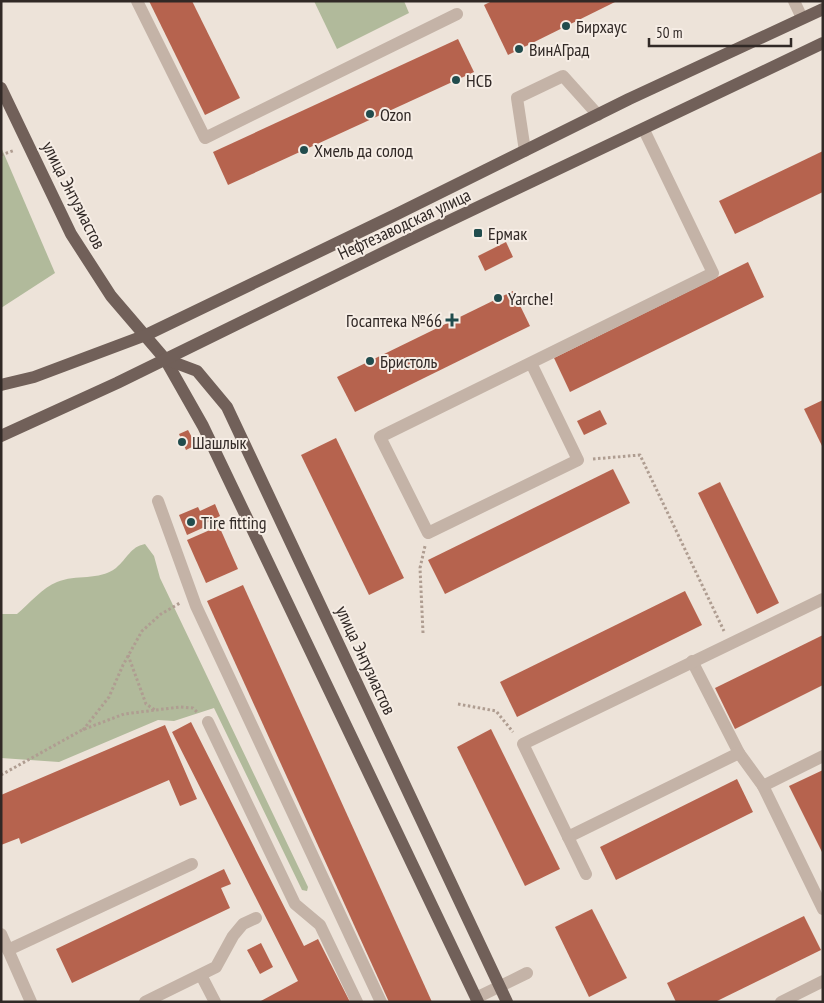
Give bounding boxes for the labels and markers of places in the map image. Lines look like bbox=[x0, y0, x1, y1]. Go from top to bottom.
place label: Бирхаус bbox=[576, 15, 628, 38]
marker: Бирхаус bbox=[560, 20, 572, 32]
place label: ВинАГрад bbox=[529, 38, 590, 61]
marker: ВинАГрад bbox=[513, 43, 525, 55]
place label: НСБ bbox=[466, 69, 492, 92]
marker: НСБ bbox=[450, 74, 462, 86]
place label: Ozon bbox=[380, 103, 412, 126]
marker: Ozon bbox=[364, 108, 376, 120]
place label: Хмель да солод bbox=[314, 139, 413, 162]
marker: Хмель да солод bbox=[298, 144, 310, 156]
place label: Ермак bbox=[488, 222, 527, 245]
marker: Ермак bbox=[472, 227, 484, 239]
place label: Yarche! bbox=[508, 287, 554, 310]
marker: Yarche! bbox=[492, 292, 504, 304]
place label: Госаптека №66 bbox=[346, 309, 442, 332]
marker: Госаптека №66 bbox=[446, 314, 458, 326]
place label: Бристоль bbox=[380, 350, 438, 373]
marker: Бристоль bbox=[364, 355, 376, 367]
place label: Шашлык bbox=[192, 431, 246, 454]
marker: Шашлык bbox=[176, 436, 188, 448]
place label: Tire fitting bbox=[201, 511, 266, 534]
marker: Tire fitting bbox=[185, 516, 197, 528]

